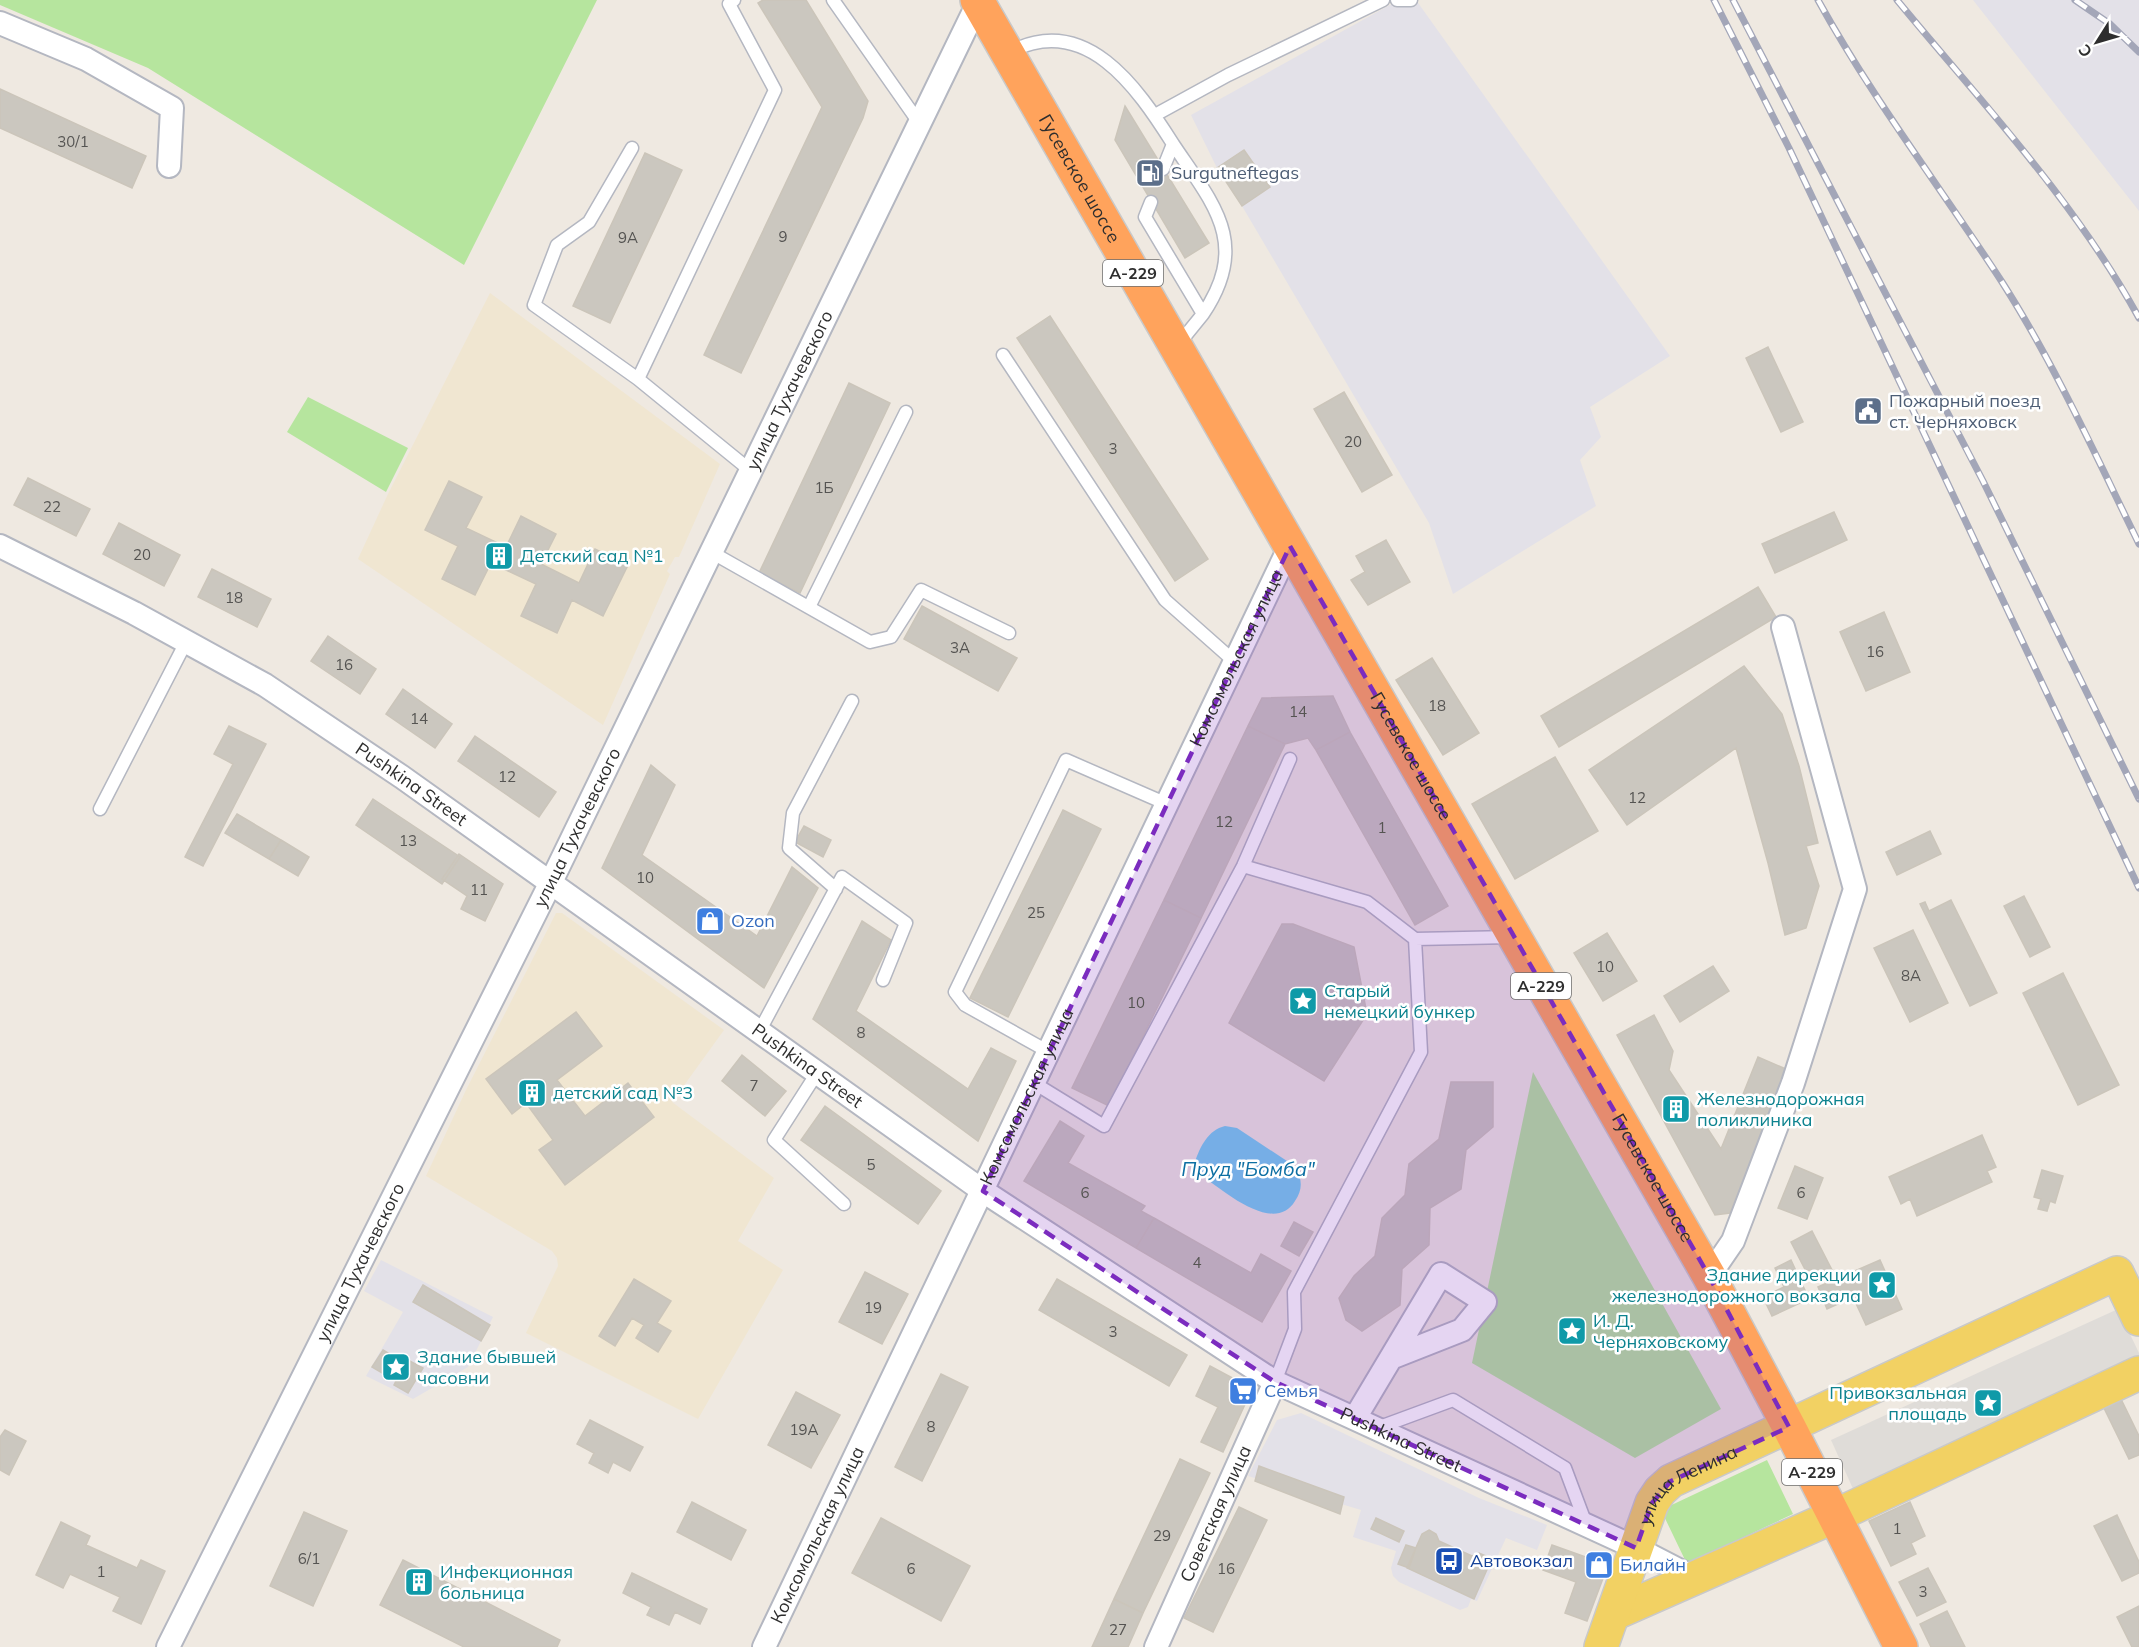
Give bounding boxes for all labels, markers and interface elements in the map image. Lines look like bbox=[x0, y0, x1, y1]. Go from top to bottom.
north arrow bbox=[2067, 12, 2127, 72]
text: С bbox=[2074, 41, 2096, 61]
street label: Гусевское шоссе bbox=[1034, 110, 1126, 247]
house number: 30/1 bbox=[57, 132, 89, 151]
fuel station icon: Surgutneftegas bbox=[1134, 157, 1166, 189]
place label: Surgutneftegas bbox=[1171, 161, 1299, 184]
house number: 9 bbox=[778, 227, 788, 246]
house number: 9А bbox=[618, 228, 638, 247]
road number: А-229 bbox=[1103, 260, 1163, 286]
street label: улица Тухачевского bbox=[741, 307, 838, 474]
place label: Пожарный поезд ст. Черняховск bbox=[1889, 389, 2041, 433]
public building icon: Пожарный поезд ст. Черняховск bbox=[1852, 395, 1884, 427]
house number: 20 bbox=[1344, 432, 1362, 451]
house number: 3 bbox=[1108, 439, 1118, 458]
house number: 1Б bbox=[814, 478, 834, 497]
house number: 22 bbox=[43, 497, 61, 516]
building icon: Детский сад №1 bbox=[483, 540, 515, 572]
place label: Детский сад №1 bbox=[520, 544, 664, 567]
house number: 20 bbox=[133, 545, 151, 564]
street label: Комсомольская улица bbox=[1184, 566, 1288, 750]
house number: 18 bbox=[225, 588, 243, 607]
house number: 3А bbox=[950, 638, 970, 657]
house number: 16 bbox=[1866, 642, 1884, 661]
house number: 16 bbox=[335, 655, 353, 674]
street label: Гусевское шоссе bbox=[1365, 688, 1457, 825]
house number: 18 bbox=[1428, 696, 1446, 715]
house number: 14 bbox=[1289, 702, 1307, 721]
house number: 14 bbox=[410, 709, 428, 728]
street label: Pushkina Street bbox=[351, 737, 472, 831]
street label: улица Тухачевского bbox=[528, 744, 626, 911]
house number: 12 bbox=[498, 767, 516, 786]
house number: 12 bbox=[1628, 788, 1646, 807]
house number: 12 bbox=[1215, 812, 1233, 831]
house number: 1 bbox=[1377, 818, 1387, 837]
house number: 13 bbox=[399, 831, 417, 850]
house number: 10 bbox=[636, 868, 654, 887]
house number: 11 bbox=[470, 880, 488, 899]
house number: 25 bbox=[1027, 903, 1045, 922]
shop icon: Ozon bbox=[694, 905, 726, 937]
place label: Ozon bbox=[731, 909, 775, 932]
house number: 10 bbox=[1596, 957, 1614, 976]
house number: 8А bbox=[1901, 966, 1921, 985]
road number: А-229 bbox=[1511, 973, 1571, 999]
place label: Старый немецкий бункер bbox=[1324, 979, 1475, 1023]
place icon: Старый немецкий бункер bbox=[1287, 985, 1319, 1017]
house number: 10 bbox=[1127, 993, 1145, 1012]
street label: Комсомольская улица bbox=[974, 1004, 1079, 1189]
street label: Pushkina Street bbox=[748, 1018, 868, 1113]
house number: 8 bbox=[856, 1023, 866, 1042]
house number: 7 bbox=[749, 1076, 759, 1095]
building icon: детский сад №3 bbox=[516, 1077, 548, 1109]
place label: детский сад №3 bbox=[553, 1081, 693, 1104]
place label: Железнодорожная поликлиника bbox=[1697, 1087, 1865, 1131]
building icon: Железнодорожная поликлиника bbox=[1660, 1093, 1692, 1125]
street label: Гусевское шоссе bbox=[1607, 1109, 1699, 1246]
house number: 5 bbox=[866, 1155, 876, 1174]
water label: Пруд "Бомба" bbox=[1181, 1156, 1316, 1181]
street label: улица Тухачевского bbox=[311, 1179, 410, 1346]
house number: 6 bbox=[1080, 1183, 1090, 1202]
house number: 6 bbox=[1796, 1183, 1806, 1202]
house number: 4 bbox=[1192, 1253, 1202, 1272]
place label: Здание дирекции железнодорожного вокзала bbox=[1612, 1263, 1861, 1307]
place icon: Здание дирекции железнодорожного вокзала bbox=[1866, 1269, 1898, 1301]
house number: 19 bbox=[864, 1298, 882, 1317]
place label: И. Д. Черняховскому bbox=[1593, 1309, 1729, 1353]
place icon: И. Д. Черняховскому bbox=[1556, 1315, 1588, 1347]
house number: 3 bbox=[1108, 1322, 1118, 1341]
place label: Здание бывшей часовни bbox=[417, 1345, 556, 1389]
place icon: Здание бывшей часовни bbox=[380, 1351, 412, 1383]
supermarket icon: Семья bbox=[1227, 1375, 1259, 1407]
place label: Семья bbox=[1264, 1379, 1318, 1402]
place label: Привокзальная площадь bbox=[1829, 1381, 1967, 1425]
place icon: Привокзальная площадь bbox=[1972, 1387, 2004, 1419]
street label: Pushkina Street bbox=[1337, 1402, 1465, 1477]
house number: 8 bbox=[926, 1417, 936, 1436]
house number: 19А bbox=[789, 1420, 819, 1439]
street label: улица Ленина bbox=[1633, 1440, 1741, 1528]
street label: Советская улица bbox=[1175, 1442, 1256, 1586]
street label: Комсомольская улица bbox=[765, 1443, 869, 1627]
road number: А-229 bbox=[1782, 1459, 1842, 1485]
house number: 1 bbox=[1892, 1519, 1902, 1538]
house number: 29 bbox=[1153, 1526, 1171, 1545]
bus stop icon: Автовокзал bbox=[1433, 1545, 1465, 1577]
house number: 6/1 bbox=[298, 1549, 320, 1568]
place label: Автовокзал bbox=[1470, 1549, 1573, 1572]
shop icon: Билайн bbox=[1583, 1549, 1615, 1581]
place label: Билайн bbox=[1620, 1553, 1686, 1576]
house number: 6 bbox=[906, 1559, 916, 1578]
house number: 16 bbox=[1217, 1559, 1235, 1578]
place label: Инфекционная больница bbox=[440, 1560, 573, 1604]
house number: 1 bbox=[96, 1562, 106, 1581]
building icon: Инфекционная больница bbox=[403, 1566, 435, 1598]
house number: 3 bbox=[1918, 1582, 1928, 1601]
house number: 27 bbox=[1109, 1620, 1127, 1639]

